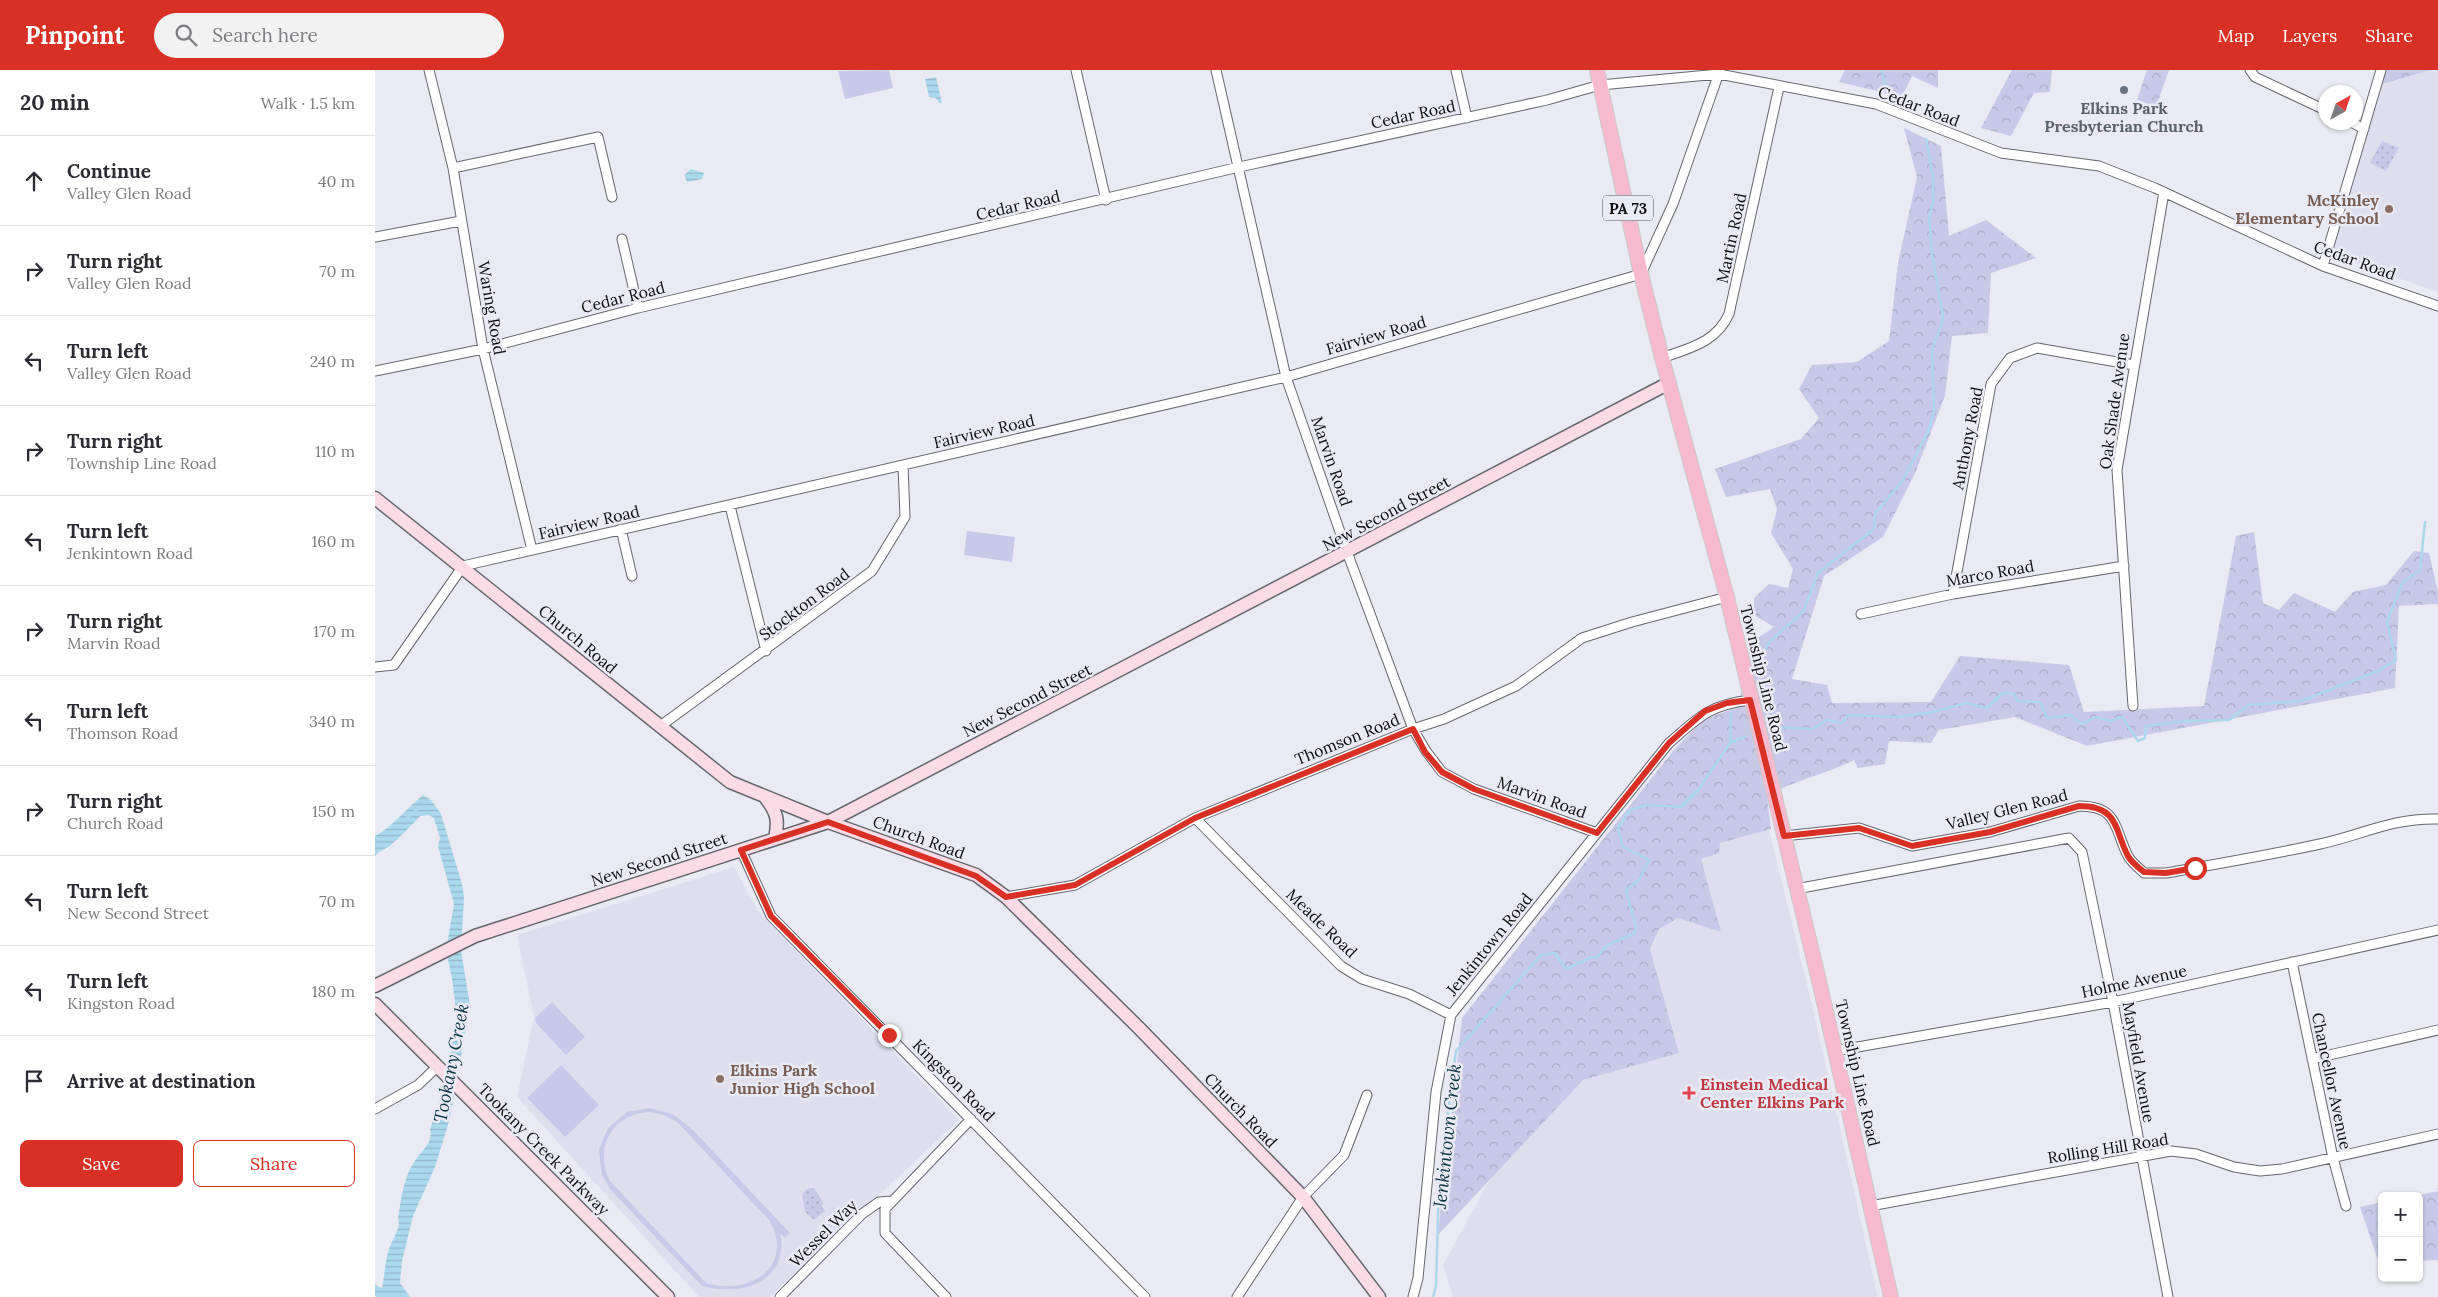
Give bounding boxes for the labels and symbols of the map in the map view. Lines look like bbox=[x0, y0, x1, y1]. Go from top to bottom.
street label: Cedar Road bbox=[1875, 81, 1963, 131]
marker: Elkins Park Presbyterian Church bbox=[2118, 84, 2130, 96]
north arrow bbox=[2318, 85, 2363, 130]
street label: Cedar Road bbox=[1369, 95, 1457, 133]
place label: Elkins Park Presbyterian Church bbox=[2044, 98, 2204, 136]
street label: Cedar Road bbox=[974, 186, 1062, 224]
place label: McKinley Elementary School bbox=[2235, 190, 2379, 228]
street label: Martin Road bbox=[1712, 191, 1750, 285]
road number: PA 73 bbox=[1603, 196, 1653, 220]
marker: McKinley Elementary School bbox=[2383, 203, 2395, 215]
street label: Cedar Road bbox=[2311, 236, 2399, 284]
street label: Waring Road bbox=[474, 260, 510, 357]
street label: Cedar Road bbox=[579, 277, 667, 317]
street label: Fairview Road bbox=[1324, 311, 1429, 359]
street label: Oak Shade Avenue bbox=[2095, 331, 2134, 470]
street label: Anthony Road bbox=[1947, 385, 1987, 492]
street label: Fairview Road bbox=[931, 410, 1037, 452]
street label: Marvin Road bbox=[1307, 413, 1357, 509]
street label: New Second Street bbox=[1319, 470, 1454, 555]
street label: Fairview Road bbox=[536, 501, 642, 543]
street label: Marco Road bbox=[1944, 555, 2036, 591]
street label: Stockton Road bbox=[755, 563, 854, 645]
street label: Church Road bbox=[535, 600, 622, 678]
street label: Township Line Road bbox=[1736, 603, 1792, 754]
street label: New Second Street bbox=[959, 658, 1096, 741]
street label: Thomson Road bbox=[1292, 709, 1403, 769]
street label: Marvin Road bbox=[1495, 772, 1590, 823]
street label: Valley Glen Road bbox=[1943, 784, 2070, 834]
street label: Church Road bbox=[870, 811, 968, 863]
street label: New Second Street bbox=[588, 827, 730, 890]
route start bbox=[2184, 857, 2207, 880]
street label: Meade Road bbox=[1282, 884, 1362, 962]
street label: Jenkintown Road bbox=[1441, 888, 1537, 1000]
street label: Holme Avenue bbox=[2079, 960, 2189, 1002]
street label: Township Line Road bbox=[1831, 998, 1885, 1149]
street label: Mayfield Avenue bbox=[2119, 1000, 2160, 1124]
water label: Tookany Creek bbox=[428, 1002, 474, 1124]
street label: Chancellor Avenue bbox=[2308, 1011, 2356, 1152]
route end bbox=[878, 1024, 901, 1047]
street label: Kingston Road bbox=[909, 1035, 1000, 1126]
place label: Elkins Park Junior High School bbox=[730, 1060, 875, 1098]
water label: Jenkintown Creek bbox=[1428, 1063, 1466, 1210]
street label: Church Road bbox=[1200, 1068, 1282, 1152]
marker: Elkins Park Junior High School bbox=[714, 1073, 726, 1085]
place label: Einstein Medical Center Elkins Park bbox=[1700, 1074, 1845, 1112]
street label: Tookany Creek Parkway bbox=[474, 1079, 614, 1219]
marker: Einstein Medical Center Elkins Park bbox=[1682, 1086, 1696, 1100]
street label: Rolling Hill Road bbox=[2046, 1129, 2170, 1167]
street label: Wessel Way bbox=[785, 1194, 862, 1271]

